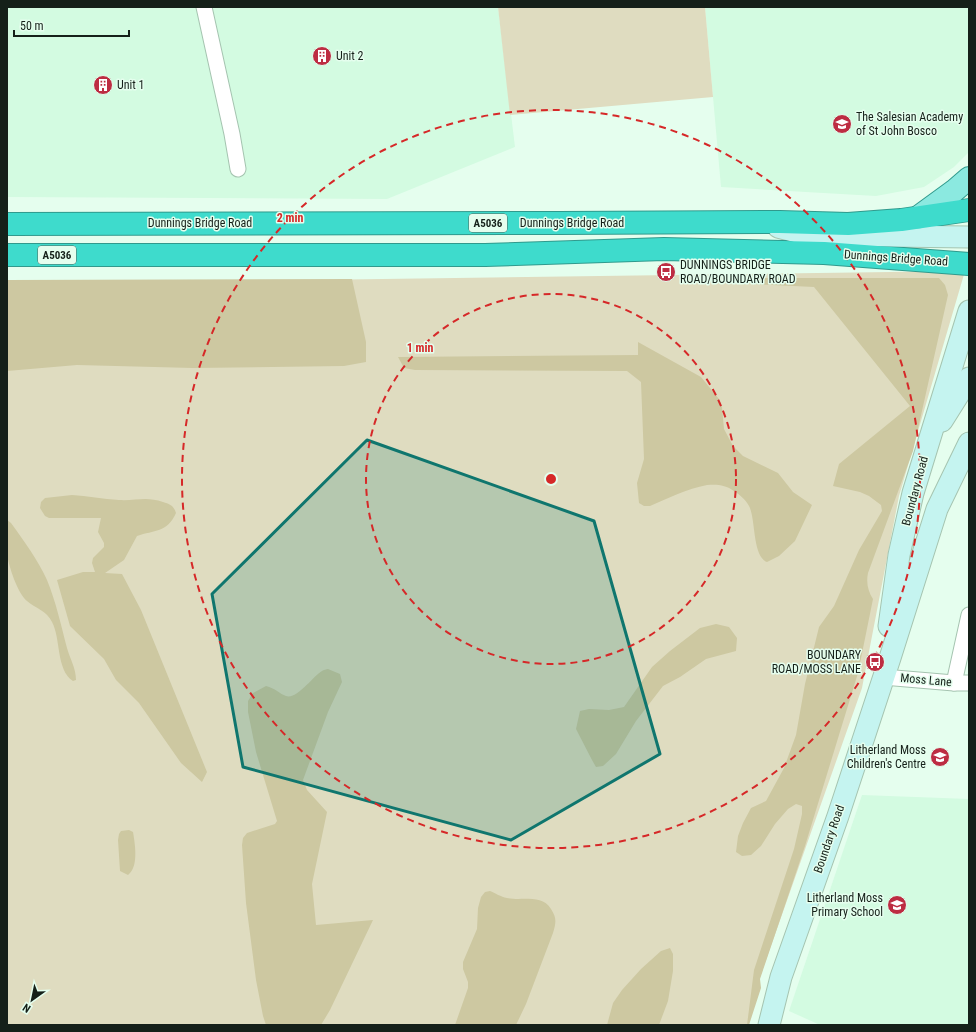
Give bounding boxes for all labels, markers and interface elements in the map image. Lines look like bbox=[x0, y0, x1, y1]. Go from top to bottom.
scale bar bbox=[14, 12, 129, 38]
text: 50 m bbox=[20, 19, 44, 33]
building icon: Unit 2 bbox=[311, 45, 333, 67]
place label: Unit 2 bbox=[336, 49, 364, 63]
building icon: Unit 1 bbox=[92, 74, 114, 96]
place label: Unit 1 bbox=[117, 78, 145, 92]
place label: The Salesian Academy of St John Bosco bbox=[856, 110, 963, 138]
school or university icon: The Salesian Academy of St John Bosco bbox=[831, 113, 853, 135]
text: 2 min bbox=[277, 211, 303, 225]
road number: A5036 bbox=[469, 214, 507, 232]
street label: Dunnings Bridge Road bbox=[148, 216, 252, 230]
street label: Dunnings Bridge Road bbox=[520, 216, 624, 230]
road number: A5036 bbox=[38, 246, 76, 264]
street label: Dunnings Bridge Road bbox=[843, 247, 949, 269]
place label: DUNNINGS BRIDGE ROAD/BOUNDARY ROAD bbox=[680, 258, 796, 286]
bus stop icon: DUNNINGS BRIDGE ROAD/BOUNDARY ROAD bbox=[655, 261, 677, 283]
text: 1 min bbox=[407, 341, 433, 355]
street label: Boundary Road bbox=[899, 455, 931, 527]
centre of rings bbox=[544, 472, 558, 486]
place label: BOUNDARY ROAD/MOSS LANE bbox=[772, 648, 862, 676]
bus stop icon: BOUNDARY ROAD/MOSS LANE bbox=[864, 651, 886, 673]
street label: Moss Lane bbox=[900, 671, 953, 689]
place label: Litherland Moss Children's Centre bbox=[847, 743, 926, 771]
school or university icon: Litherland Moss Children's Centre bbox=[929, 746, 951, 768]
street label: Boundary Road bbox=[811, 803, 847, 875]
place label: Litherland Moss Primary School bbox=[807, 891, 883, 919]
school or university icon: Litherland Moss Primary School bbox=[886, 894, 908, 916]
north arrow bbox=[12, 980, 52, 1020]
text: N bbox=[20, 1001, 33, 1015]

